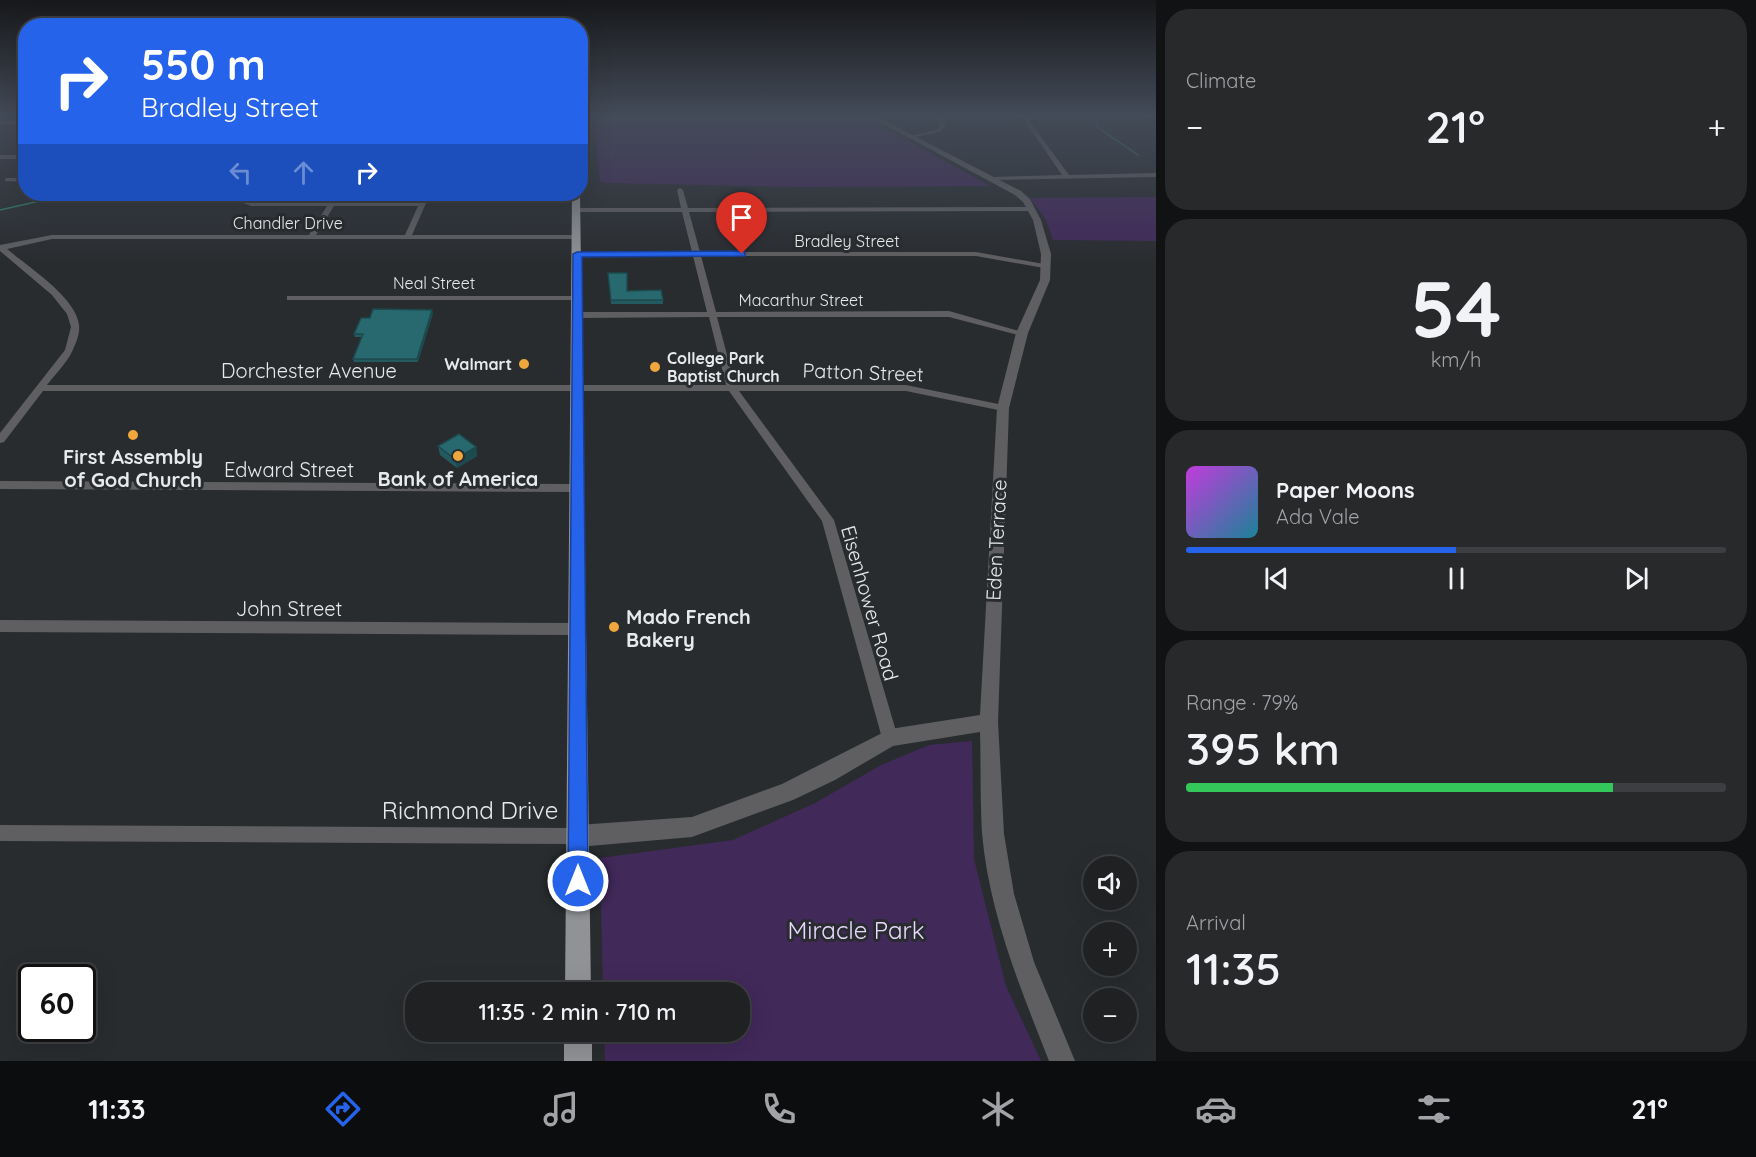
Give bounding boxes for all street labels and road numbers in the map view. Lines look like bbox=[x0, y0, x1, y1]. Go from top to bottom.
street label: Chandler Drive bbox=[233, 213, 343, 233]
street label: Bradley Street bbox=[794, 231, 900, 251]
street label: Neal Street bbox=[393, 273, 475, 293]
street label: Macarthur Street bbox=[739, 290, 863, 310]
street label: Patton Street bbox=[802, 357, 924, 387]
street label: Dorchester Avenue bbox=[221, 358, 397, 383]
street label: Edward Street bbox=[224, 457, 354, 482]
street label: Eden Terrace bbox=[980, 479, 1012, 601]
street label: Eisenhower Road bbox=[836, 522, 904, 684]
street label: John Street bbox=[236, 596, 342, 621]
street label: Richmond Drive bbox=[382, 795, 558, 825]

